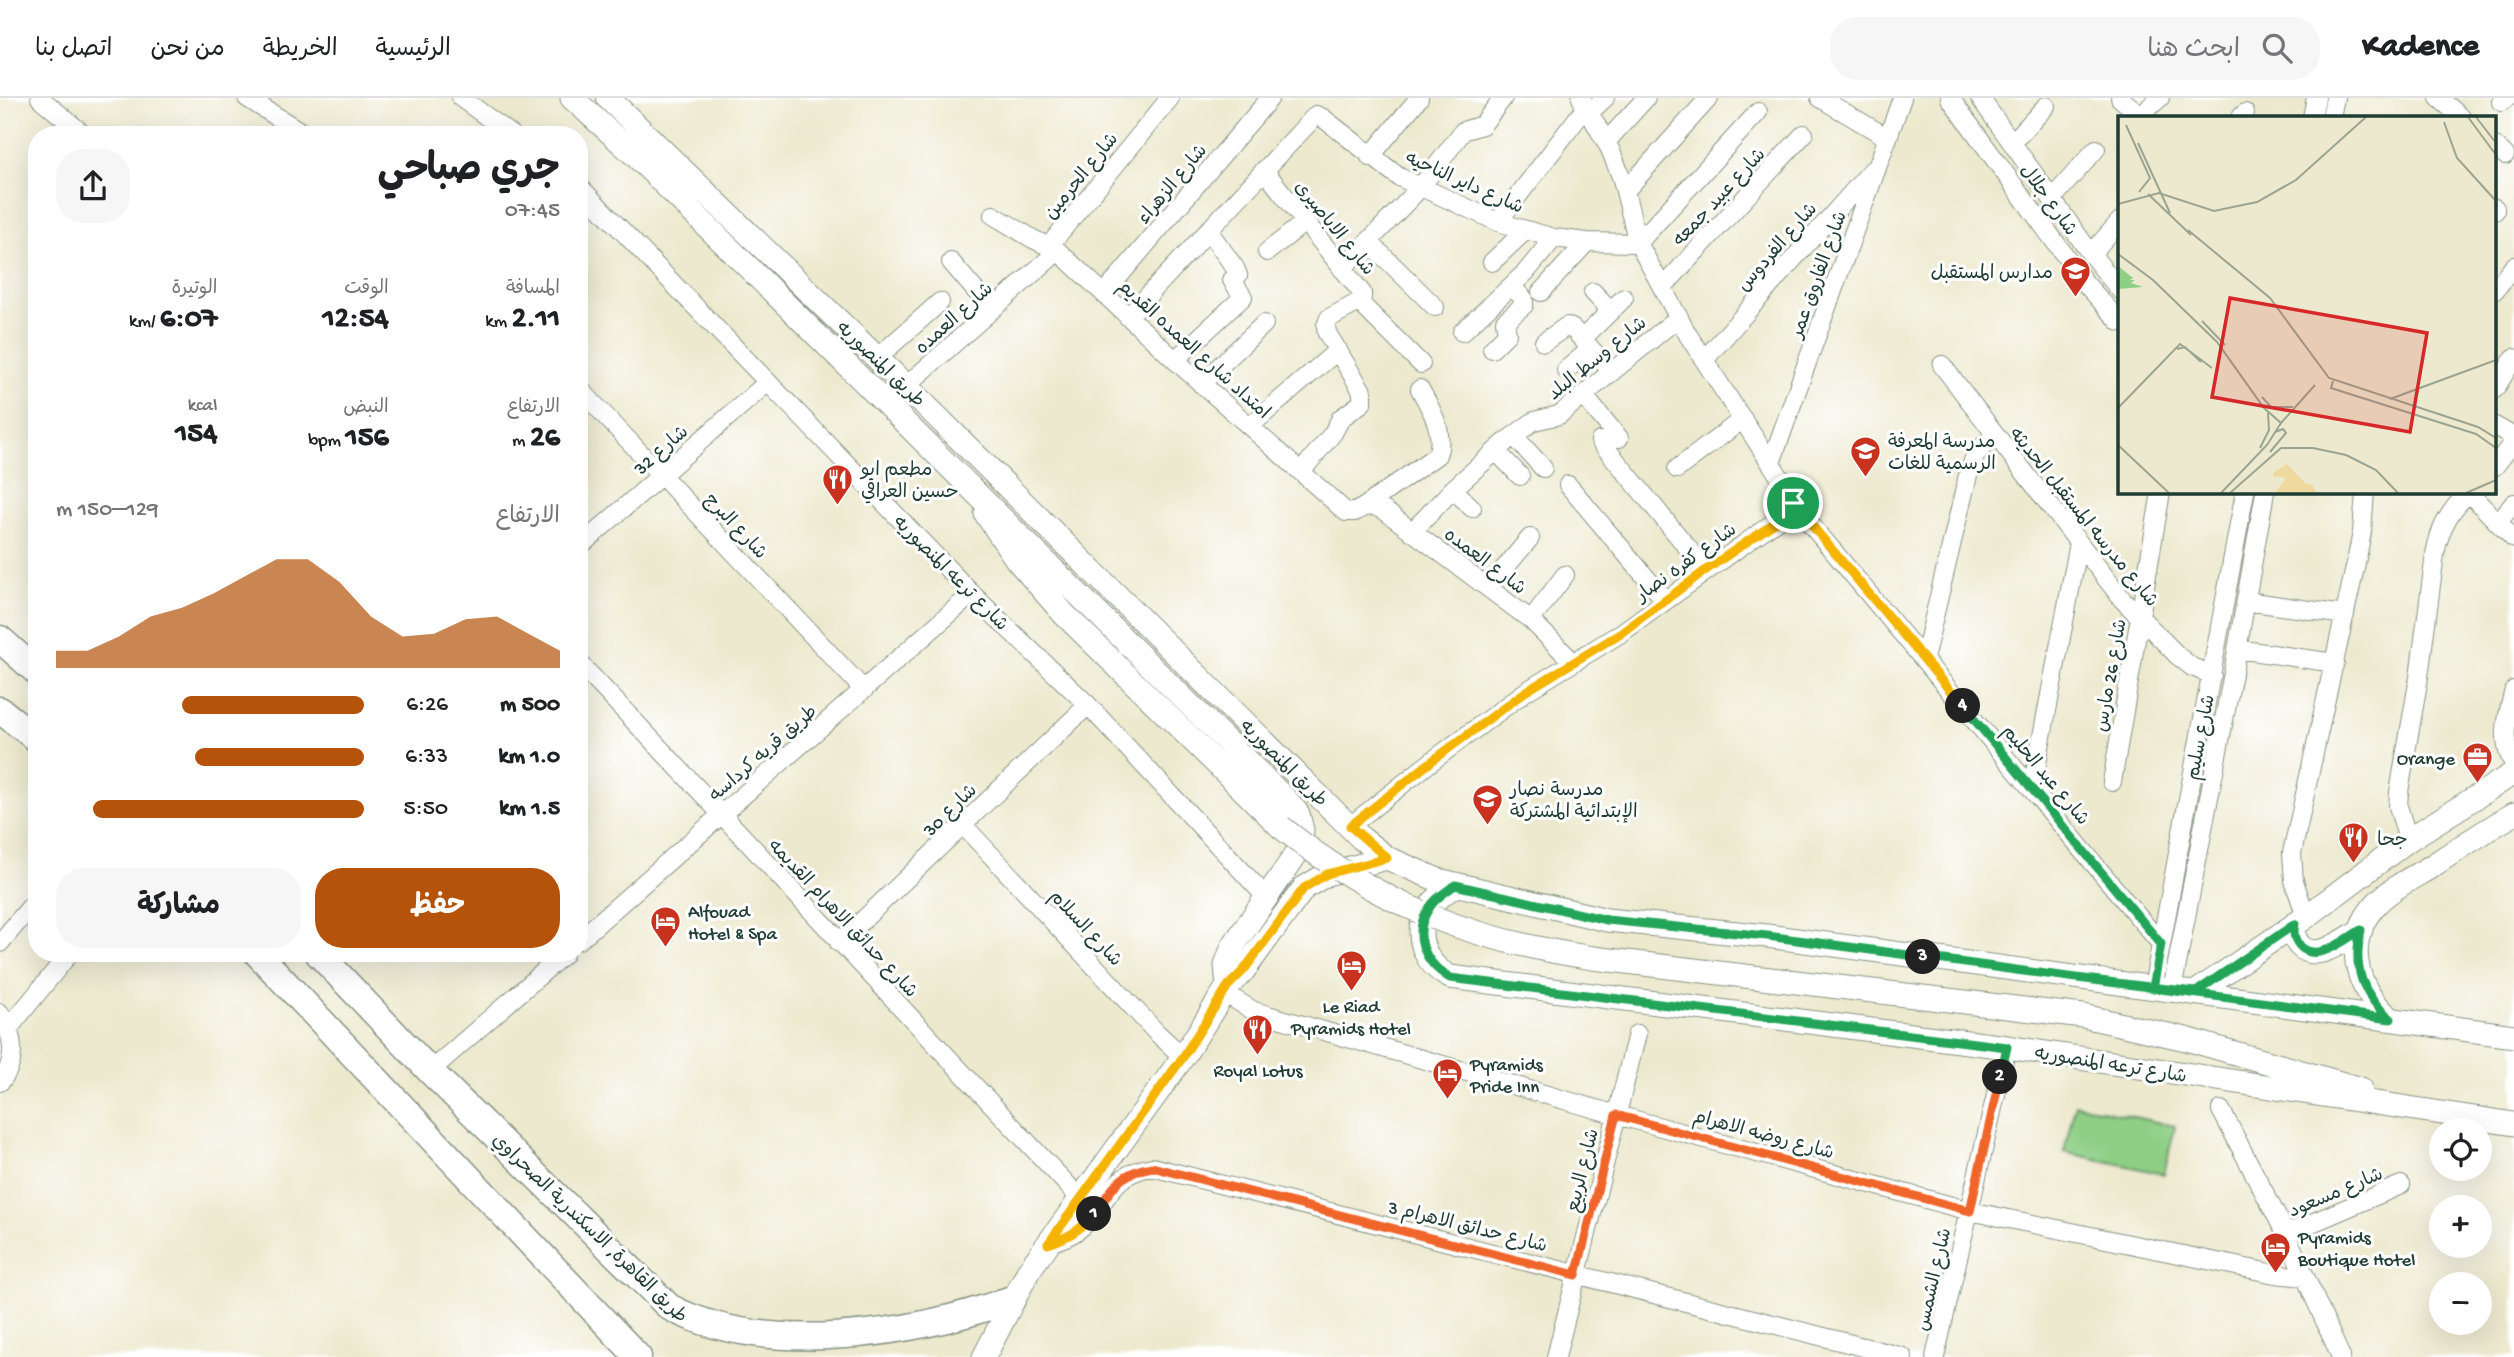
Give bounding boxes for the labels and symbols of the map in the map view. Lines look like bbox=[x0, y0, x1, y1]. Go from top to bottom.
inset map bbox=[2118, 116, 2496, 494]
street label: شارع الحرمين bbox=[1041, 129, 1125, 225]
street label: شارع الزهراء bbox=[1134, 141, 1214, 230]
street label: شارع عبيد جمعه bbox=[1669, 144, 1772, 252]
street label: شارع داير الناحيه bbox=[1401, 148, 1526, 220]
street label: شارع جلال bbox=[2013, 161, 2081, 241]
street label: شارع الاباصيرى bbox=[1288, 177, 1378, 281]
street label: شارع الفردوس bbox=[1734, 199, 1824, 298]
street label: شارع الفاروق عمر bbox=[1786, 209, 1854, 344]
school or university icon: مدارس المستقبل bbox=[2059, 254, 2093, 298]
place label: مدارس المستقبل bbox=[1930, 263, 2053, 286]
street label: امتداد شارع العمده القديم bbox=[1111, 276, 1274, 425]
street label: شارع العمده bbox=[912, 279, 999, 361]
street label: شارع وسط البلد bbox=[1544, 313, 1652, 407]
street label: طريق المنصوريه bbox=[830, 318, 929, 414]
street label: شارع 32 bbox=[630, 422, 694, 482]
street label: شارع مدرسه المستقبل الحديثه bbox=[2003, 424, 2162, 613]
place label: مدرسة المعرفة الرسمية للغات bbox=[1888, 432, 1996, 477]
school or university icon: مدرسة المعرفة الرسمية للغات bbox=[1848, 434, 1882, 478]
place label: مطعم ابو حسين العراقي bbox=[859, 460, 959, 505]
restaurant icon: مطعم ابو حسين العراقي bbox=[821, 462, 855, 506]
pin bbox=[1763, 473, 1823, 533]
street label: شارع البرج bbox=[698, 490, 771, 565]
street label: شارع ترعه المنصوريه bbox=[887, 512, 1012, 637]
street label: شارع كفره نصار bbox=[1631, 520, 1742, 609]
street label: شارع العمده bbox=[1438, 524, 1530, 601]
street label: شارع 26 مارس bbox=[2091, 617, 2134, 734]
pin: 4 bbox=[1946, 688, 1980, 724]
street label: شارع سليم bbox=[2183, 693, 2222, 782]
street label: طريق قريه كرداسه bbox=[705, 701, 823, 808]
street label: طريق المنصوريه bbox=[1234, 716, 1331, 813]
street label: شارع عبد الحليم bbox=[1996, 721, 2093, 831]
office icon: Orange bbox=[2461, 740, 2495, 784]
place label: Orange bbox=[2397, 749, 2455, 772]
street label: شارع 30 bbox=[919, 780, 983, 844]
place label: مدرسة نصار الإبتدائية المشتركة bbox=[1508, 780, 1638, 825]
school or university icon: مدرسة نصار الإبتدائية المشتركة bbox=[1470, 782, 1504, 826]
restaurant icon: جحا bbox=[2337, 821, 2371, 865]
place label: جحا bbox=[2377, 830, 2408, 853]
street label: شارع حدائق الاهرام القديمه bbox=[762, 835, 921, 1004]
street label: شارع السلام bbox=[1043, 886, 1126, 973]
place label: Alfouad Hotel & Spa bbox=[688, 902, 778, 947]
hotel icon: Alfouad Hotel & Spa bbox=[648, 904, 682, 948]
pin: 3 bbox=[1906, 940, 1940, 974]
hotel icon: Le Riad Pyramids Hotel bbox=[1334, 949, 1368, 993]
place label: Le Riad Pyramids Hotel bbox=[1290, 997, 1411, 1042]
restaurant icon: Royal Lotus bbox=[1241, 1013, 1275, 1057]
street label: شارع ترعه المنصوريه bbox=[2033, 1043, 2188, 1090]
place label: Pyramids Pride Inn bbox=[1469, 1055, 1544, 1100]
hotel icon: Pyramids Pride Inn bbox=[1430, 1057, 1464, 1101]
pin: 2 bbox=[1982, 1060, 2018, 1094]
place label: Royal Lotus bbox=[1214, 1061, 1303, 1084]
street label: شارع روضه الاهرام bbox=[1690, 1107, 1836, 1166]
street label: شارع الربيع bbox=[1563, 1127, 1606, 1215]
street label: طريق القاهرة, الاسكندرية الصحراوي bbox=[486, 1130, 691, 1329]
street label: شارع مسعود bbox=[2286, 1164, 2387, 1224]
pin: 1 bbox=[1076, 1196, 1112, 1232]
street label: شارع حدائق الاهرام 3 bbox=[1384, 1197, 1549, 1259]
street label: شارع الشمس bbox=[1912, 1226, 1958, 1334]
place label: Pyramids Boutique Hotel bbox=[2297, 1228, 2415, 1273]
hotel icon: Pyramids Boutique Hotel bbox=[2258, 1230, 2292, 1274]

